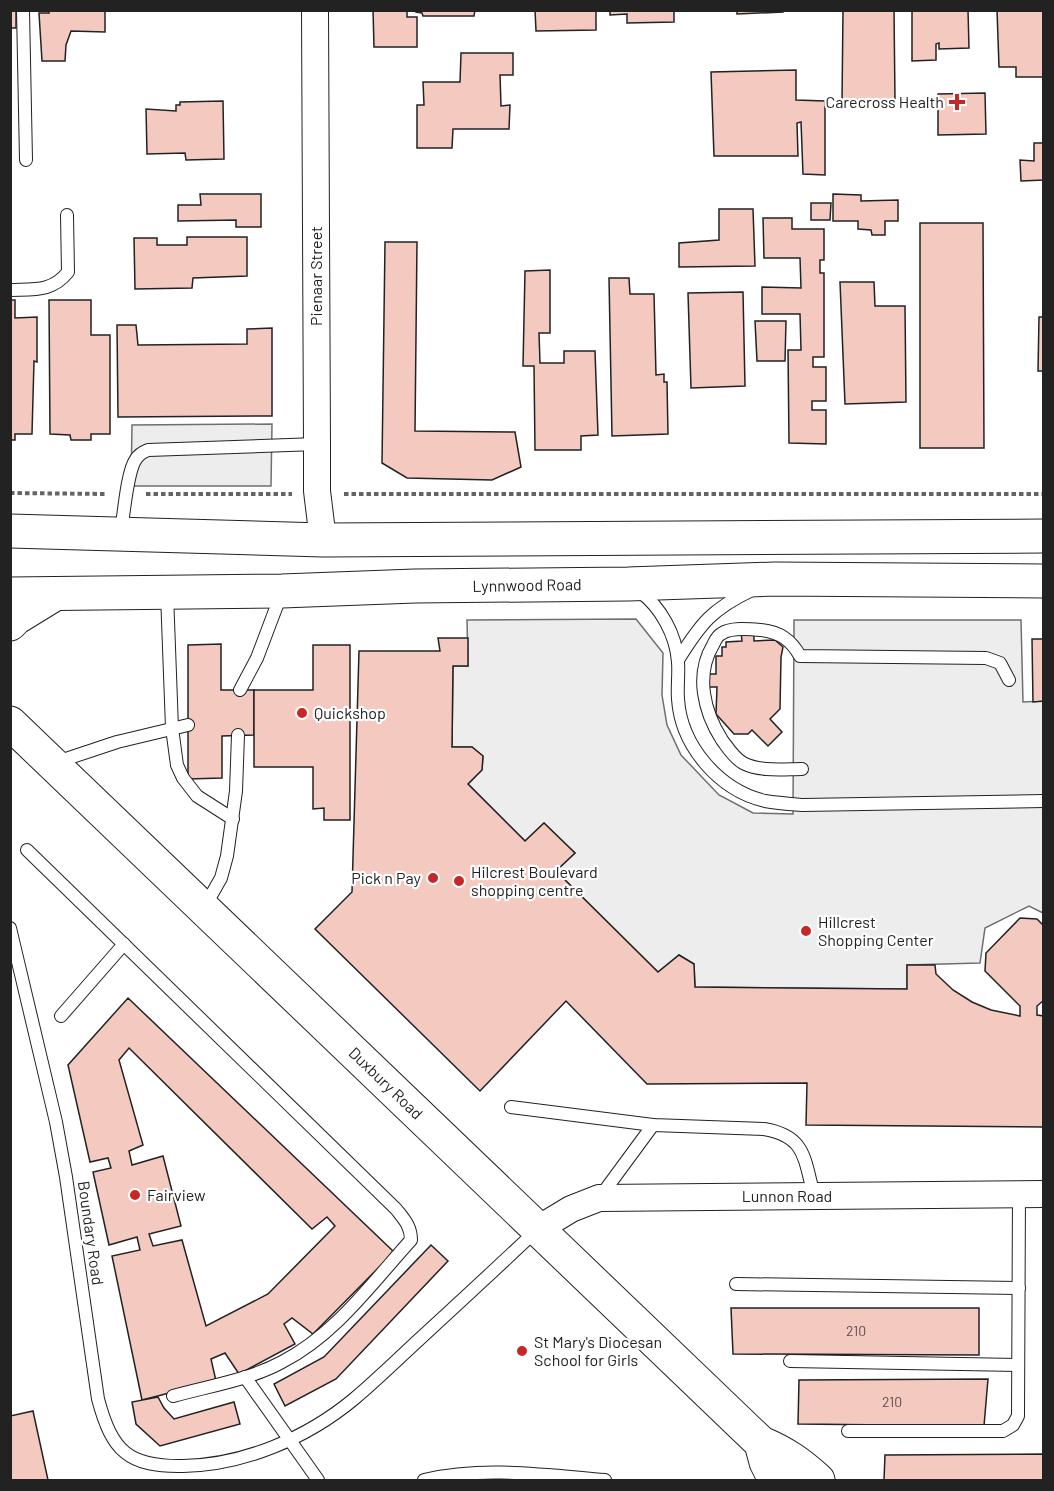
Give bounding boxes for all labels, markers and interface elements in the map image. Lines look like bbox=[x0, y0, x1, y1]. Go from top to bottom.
place label: Carecross Health bbox=[826, 92, 944, 111]
marker: Carecross Health bbox=[948, 93, 966, 111]
street label: Pienaar Street bbox=[306, 226, 325, 326]
street label: Lynnwood Road bbox=[472, 574, 582, 595]
place label: Quickshop bbox=[314, 703, 386, 722]
marker: Quickshop bbox=[295, 706, 309, 720]
place label: Hilcrest Boulevard shopping centre bbox=[471, 862, 598, 899]
place label: Pick n Pay bbox=[351, 868, 422, 887]
marker: Pick n Pay bbox=[426, 871, 440, 885]
marker: Hilcrest Boulevard shopping centre bbox=[452, 874, 466, 888]
place label: Hillcrest Shopping Center bbox=[818, 912, 934, 949]
marker: Hillcrest Shopping Center bbox=[799, 924, 813, 938]
street label: Duxbury Road bbox=[345, 1043, 427, 1123]
street label: Boundary Road bbox=[75, 1180, 108, 1286]
place label: Fairview bbox=[147, 1185, 206, 1204]
street label: Lunnon Road bbox=[742, 1186, 832, 1205]
marker: Fairview bbox=[128, 1188, 142, 1202]
house number: 210 bbox=[846, 1322, 866, 1339]
place label: St Mary's Diocesan School for Girls bbox=[534, 1332, 662, 1369]
marker: St Mary's Diocesan School for Girls bbox=[515, 1344, 529, 1358]
house number: 210 bbox=[882, 1393, 902, 1410]

